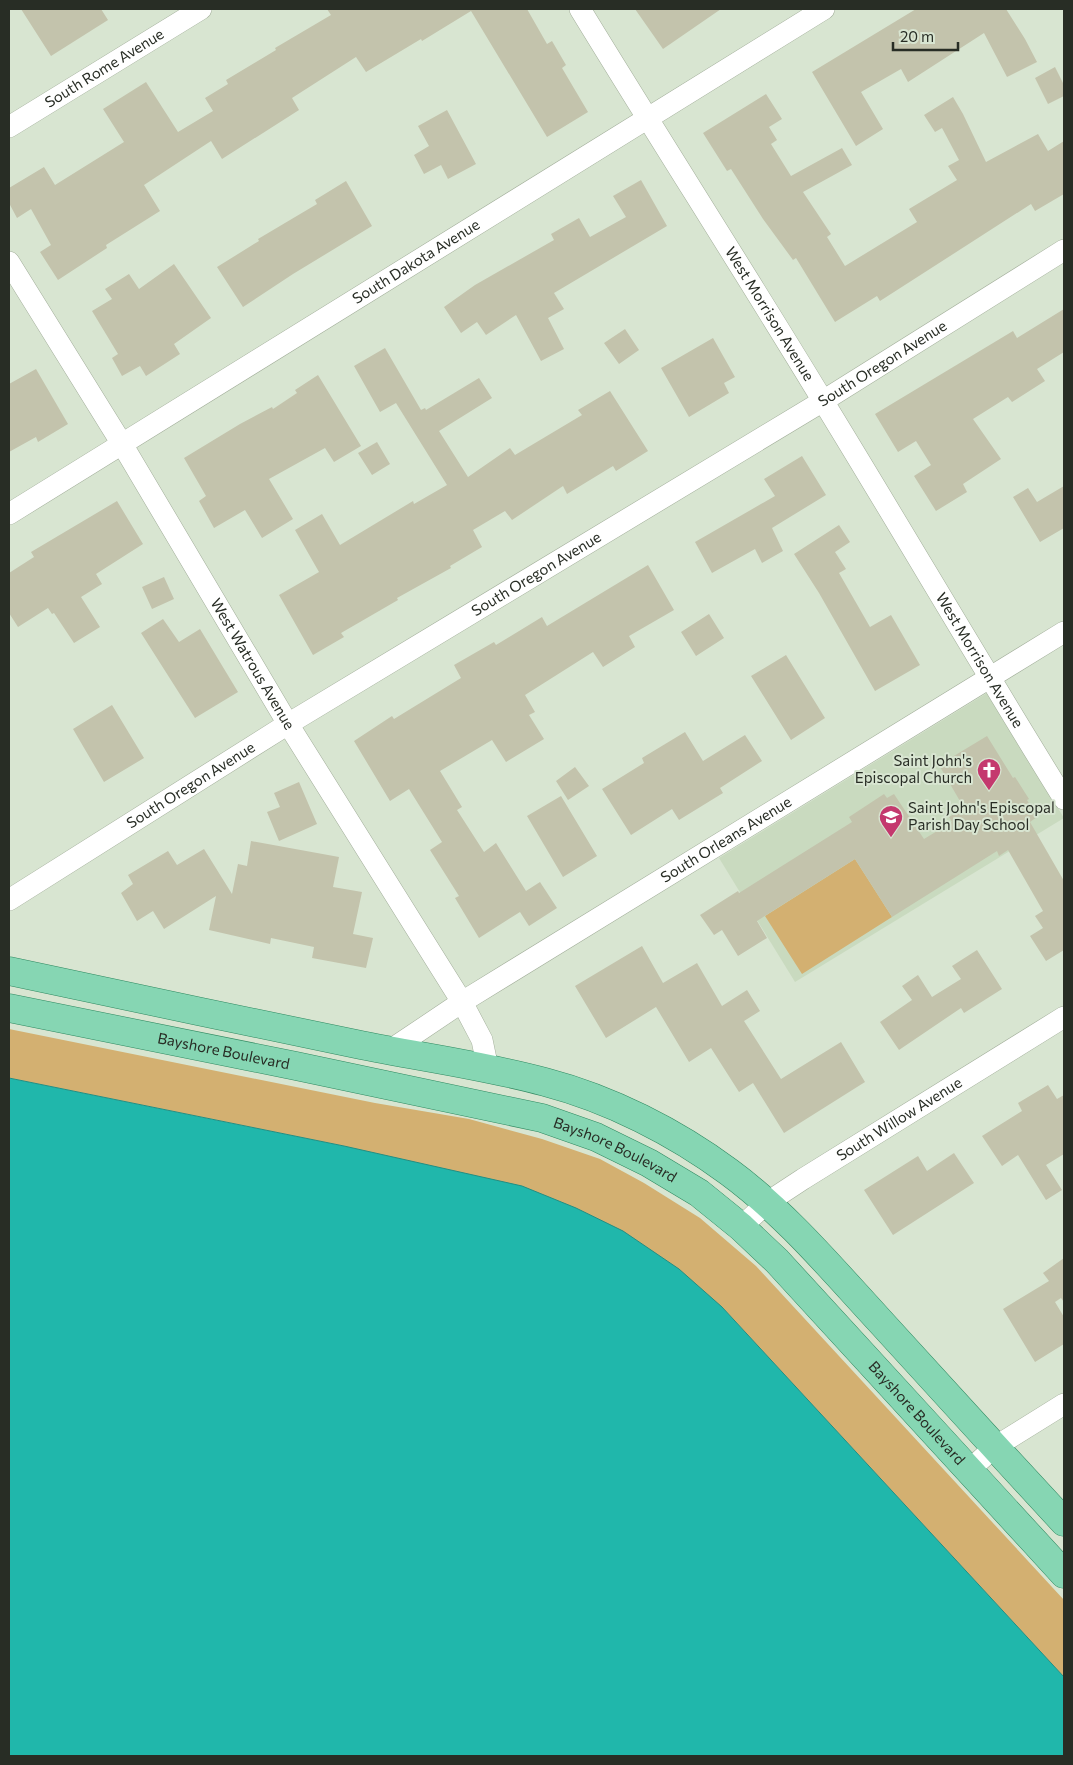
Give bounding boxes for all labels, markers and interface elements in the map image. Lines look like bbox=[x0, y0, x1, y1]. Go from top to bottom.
scale bar bbox=[893, 20, 958, 52]
street label: South Rome Avenue bbox=[41, 24, 167, 111]
text: 20 m bbox=[900, 27, 934, 45]
street label: South Dakota Avenue bbox=[349, 215, 483, 307]
street label: West Morrison Avenue bbox=[722, 243, 819, 384]
street label: South Oregon Avenue bbox=[814, 316, 950, 410]
street label: South Oregon Avenue bbox=[468, 527, 604, 619]
street label: West Morrison Avenue bbox=[933, 589, 1028, 731]
street label: West Watrous Avenue bbox=[207, 595, 299, 733]
street label: South Oregon Avenue bbox=[123, 737, 258, 832]
place label: Saint John's Episcopal Church bbox=[855, 751, 972, 786]
church icon: Saint John's Episcopal Church bbox=[976, 757, 1002, 791]
street label: South Orleans Avenue bbox=[657, 792, 794, 886]
place label: Saint John's Episcopal Parish Day School bbox=[908, 798, 1055, 833]
school or university icon: Saint John's Episcopal Parish Day School bbox=[878, 804, 904, 838]
street label: Bayshore Boulevard bbox=[156, 1028, 292, 1073]
street label: South Willow Avenue bbox=[833, 1073, 965, 1164]
street label: Bayshore Boulevard bbox=[551, 1113, 680, 1186]
street label: Bayshore Boulevard bbox=[865, 1357, 969, 1468]

